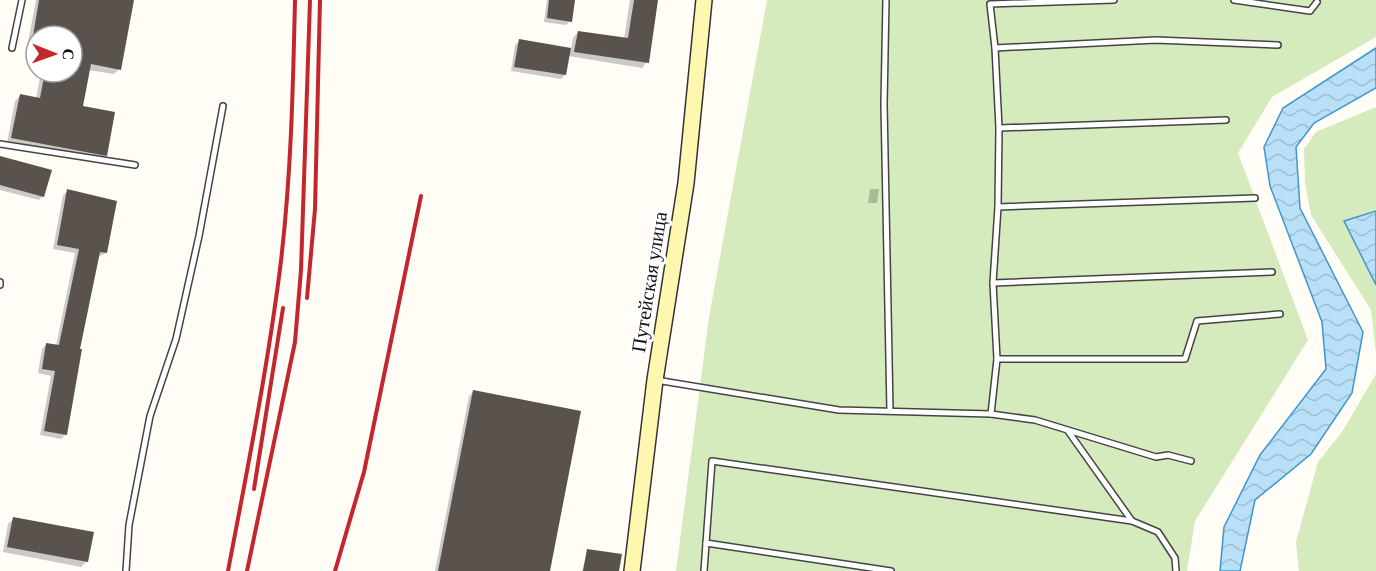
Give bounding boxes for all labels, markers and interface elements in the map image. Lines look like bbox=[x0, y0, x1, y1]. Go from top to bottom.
north arrow bbox=[24, 24, 84, 84]
text: С bbox=[60, 48, 77, 60]
street label: Путейская улица bbox=[627, 210, 672, 354]

